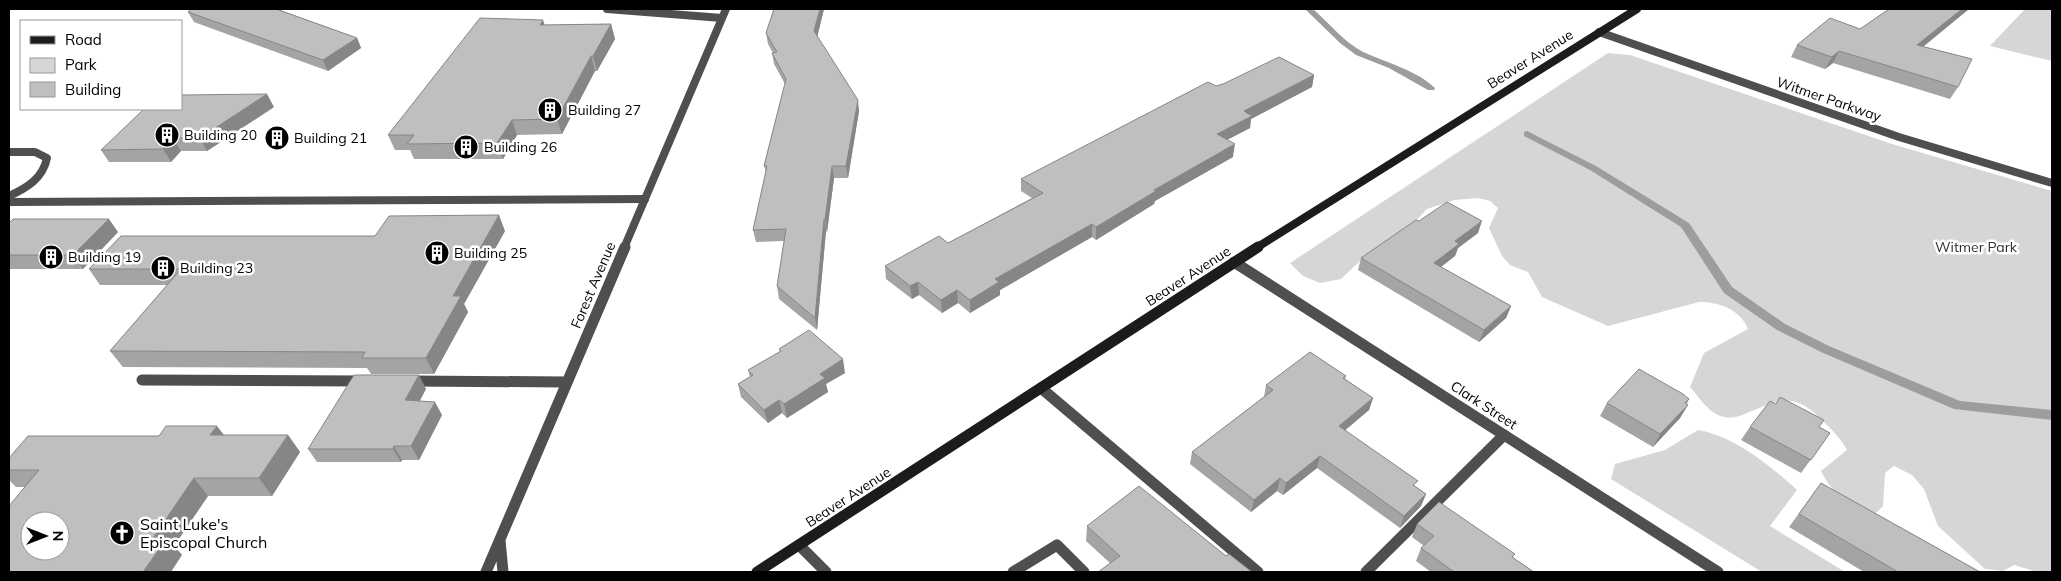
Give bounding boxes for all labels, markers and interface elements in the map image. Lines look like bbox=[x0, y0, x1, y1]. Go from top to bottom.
legend bbox=[20, 20, 182, 110]
street label: Beaver Avenue bbox=[1484, 25, 1576, 93]
text: Road bbox=[65, 30, 102, 49]
text: Park bbox=[65, 55, 97, 74]
street label: Witmer Parkway bbox=[1774, 73, 1884, 126]
text: Building bbox=[65, 80, 121, 99]
building icon: Building 27 bbox=[537, 97, 563, 123]
place label: Building 27 bbox=[568, 101, 641, 119]
building icon: Building 20 bbox=[154, 122, 180, 148]
building icon: Building 21 bbox=[264, 125, 290, 151]
place label: Building 20 bbox=[184, 126, 257, 144]
place label: Building 21 bbox=[294, 129, 367, 147]
building icon: Building 26 bbox=[453, 134, 479, 160]
place label: Building 26 bbox=[484, 138, 557, 156]
park label: Witmer Park bbox=[1935, 238, 2018, 256]
street label: Forest Avenue bbox=[567, 239, 619, 331]
building icon: Building 25 bbox=[424, 240, 450, 266]
street label: Beaver Avenue bbox=[1142, 242, 1234, 310]
building icon: Building 19 bbox=[38, 244, 64, 270]
place label: Building 25 bbox=[454, 244, 527, 262]
place label: Building 19 bbox=[68, 248, 141, 266]
building icon: Building 23 bbox=[150, 255, 176, 281]
place label: Building 23 bbox=[180, 259, 253, 277]
street label: Clark Street bbox=[1447, 377, 1521, 433]
street label: Beaver Avenue bbox=[802, 463, 894, 531]
north arrow bbox=[20, 511, 70, 561]
place label: Saint Luke's Episcopal Church bbox=[140, 514, 267, 552]
church icon: Saint Luke's Episcopal Church bbox=[109, 520, 135, 546]
text: N bbox=[49, 531, 67, 541]

